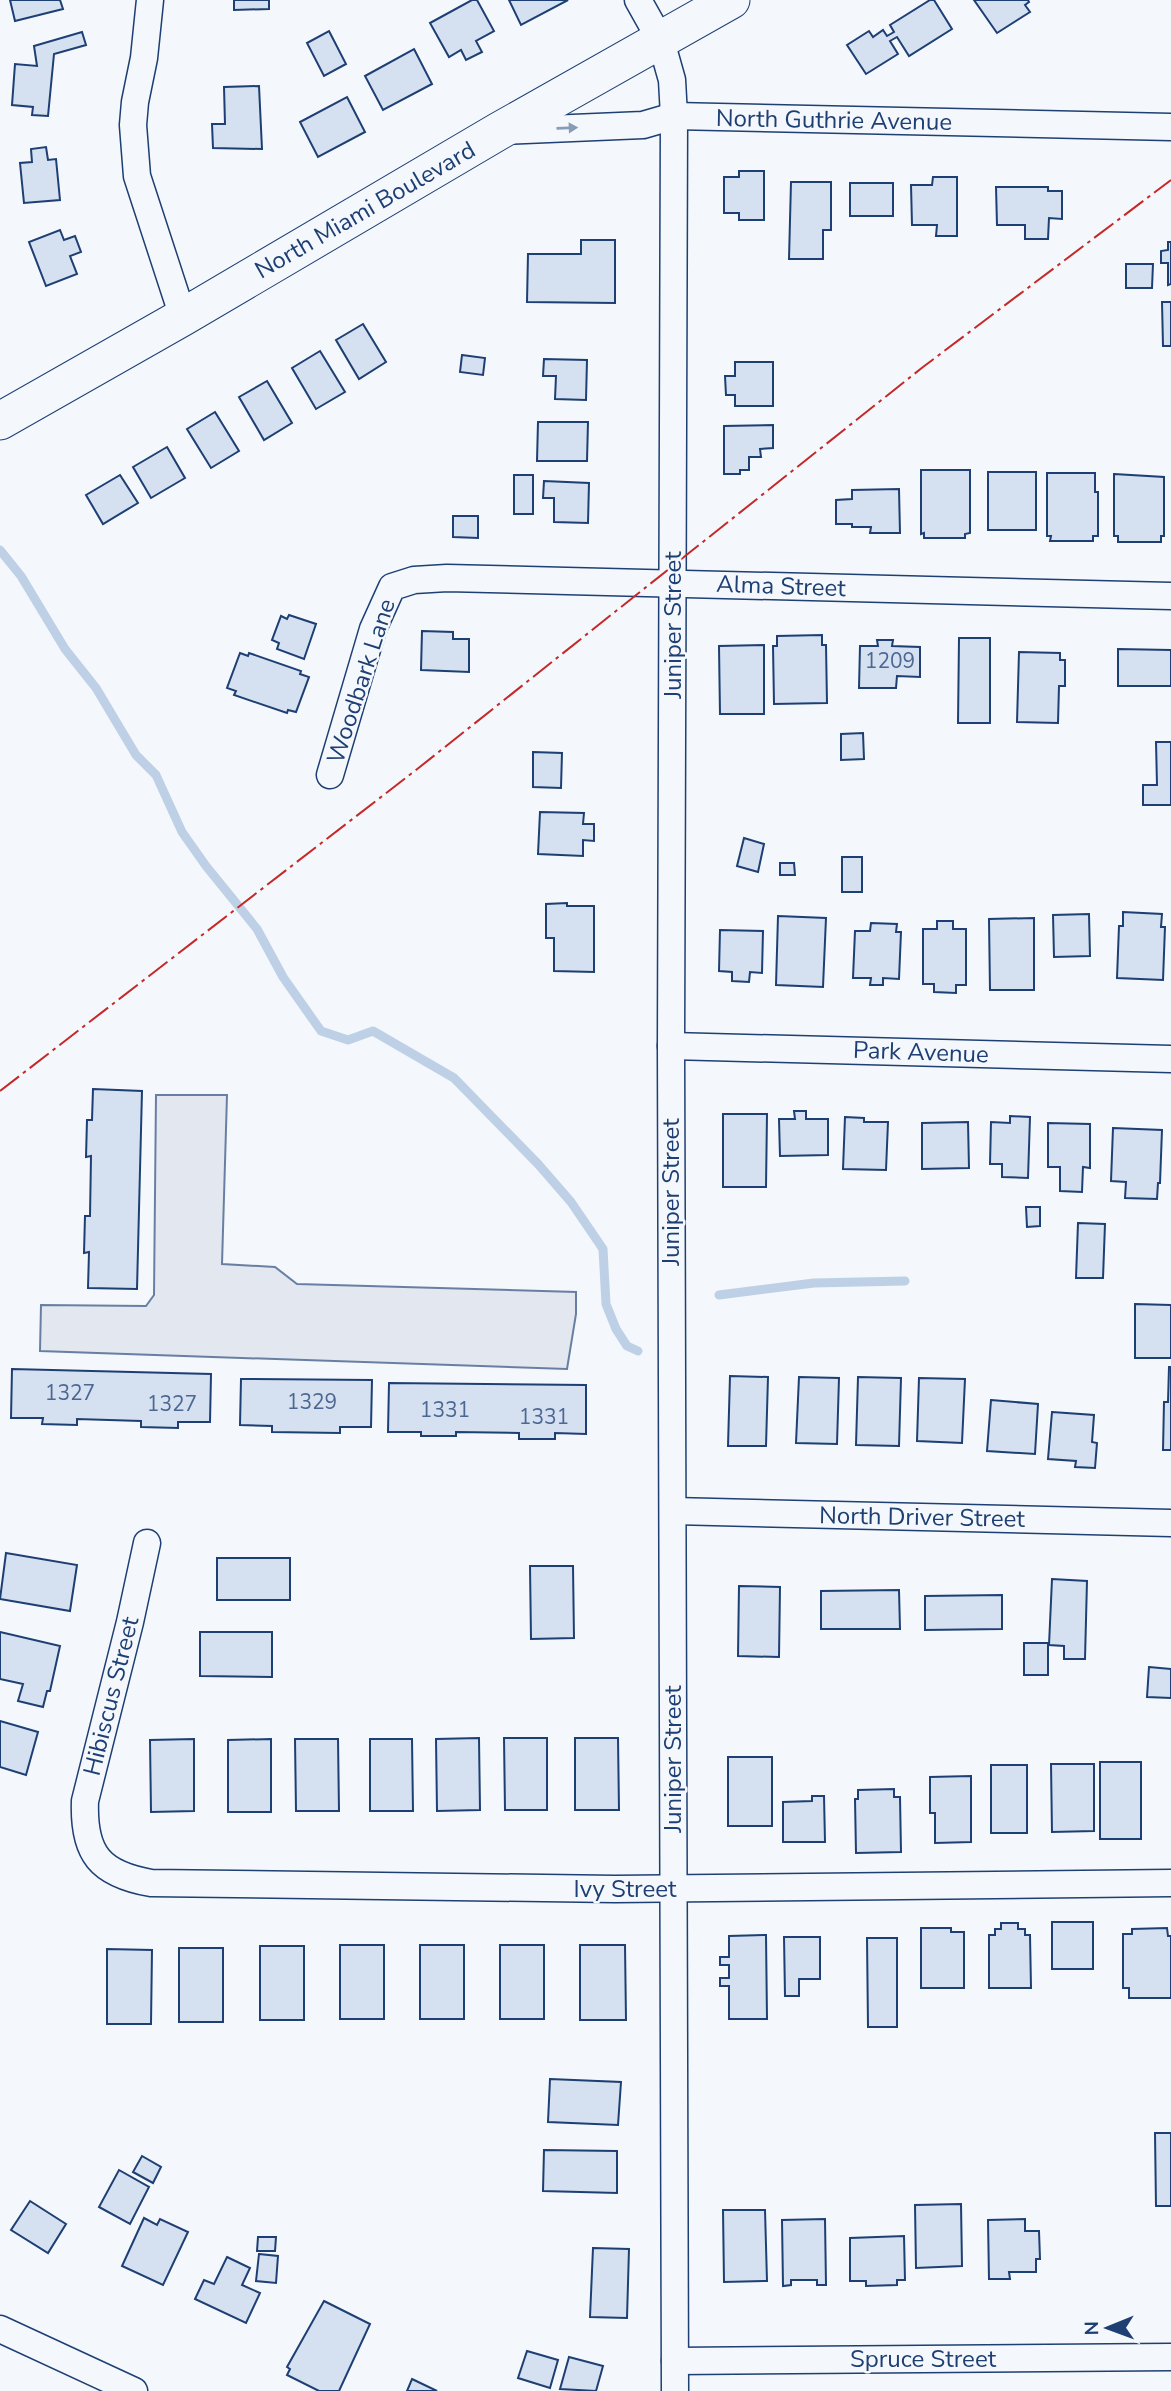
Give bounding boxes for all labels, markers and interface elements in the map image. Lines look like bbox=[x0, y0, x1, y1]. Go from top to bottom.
street label: North Guthrie Avenue bbox=[716, 102, 952, 138]
one-way arrow bbox=[557, 123, 579, 134]
street label: North Miami Boulevard bbox=[249, 134, 481, 286]
street label: Juniper Street bbox=[657, 551, 689, 700]
street label: Alma Street bbox=[716, 568, 847, 604]
street label: Woodbark Lane bbox=[319, 595, 403, 767]
house number: 1209 bbox=[865, 647, 915, 675]
street label: Park Avenue bbox=[853, 1034, 989, 1070]
street label: Juniper Street bbox=[655, 1118, 687, 1267]
house number: 1327 bbox=[45, 1379, 95, 1407]
house number: 1329 bbox=[287, 1388, 337, 1416]
house number: 1327 bbox=[147, 1390, 197, 1418]
house number: 1331 bbox=[420, 1396, 470, 1424]
house number: 1331 bbox=[519, 1403, 569, 1431]
street label: North Driver Street bbox=[819, 1499, 1026, 1535]
street label: Hibiscus Street bbox=[76, 1613, 146, 1779]
street label: Juniper Street bbox=[657, 1685, 689, 1834]
street label: Ivy Street bbox=[574, 1873, 677, 1905]
north arrow bbox=[1073, 2293, 1143, 2363]
text: N bbox=[1079, 2321, 1105, 2336]
street label: Spruce Street bbox=[850, 2343, 997, 2375]

